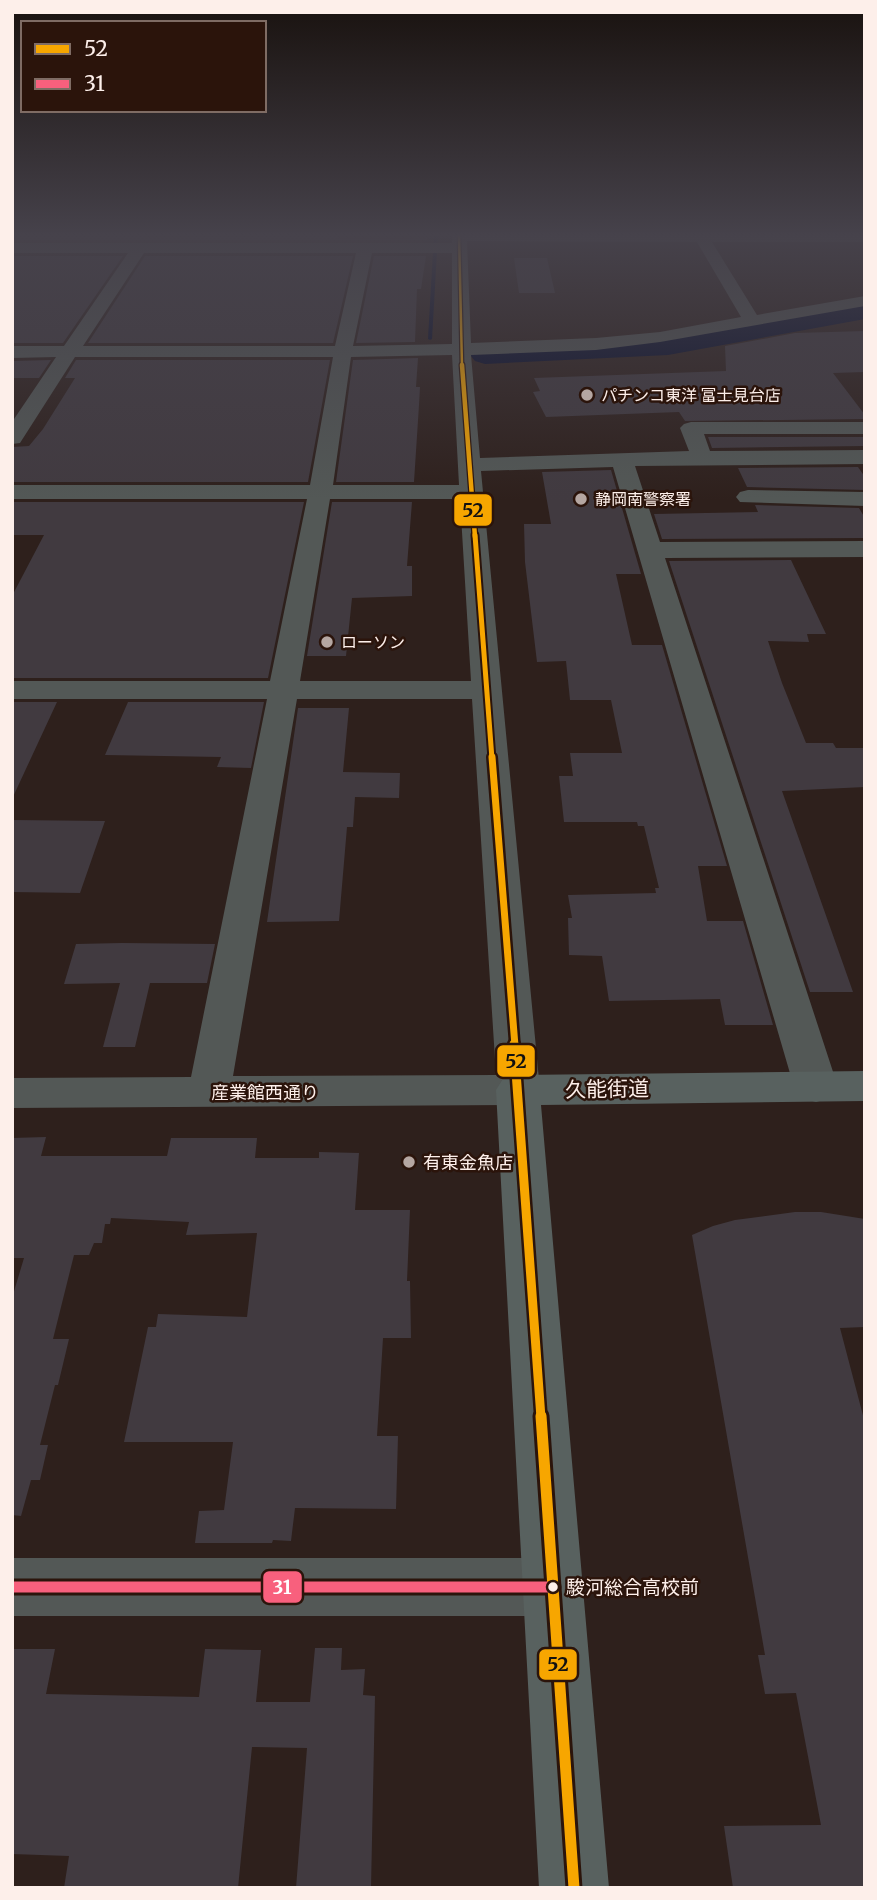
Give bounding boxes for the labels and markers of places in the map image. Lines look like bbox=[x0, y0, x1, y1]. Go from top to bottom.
place label: パチンコ東洋 富士見台店 bbox=[601, 385, 781, 405]
marker: パチンコ東洋 富士見台店 bbox=[579, 387, 595, 403]
place label: 静岡南警察署 bbox=[595, 489, 691, 509]
marker: 静岡南警察署 bbox=[573, 491, 589, 507]
place label: ローソン bbox=[341, 632, 405, 652]
marker: ローソン bbox=[319, 634, 335, 650]
place label: 有東金魚店 bbox=[423, 1151, 513, 1174]
marker: 有東金魚店 bbox=[401, 1154, 417, 1170]
place label: 駿河総合高校前 bbox=[566, 1575, 699, 1599]
marker: 駿河総合高校前 bbox=[546, 1580, 560, 1594]

